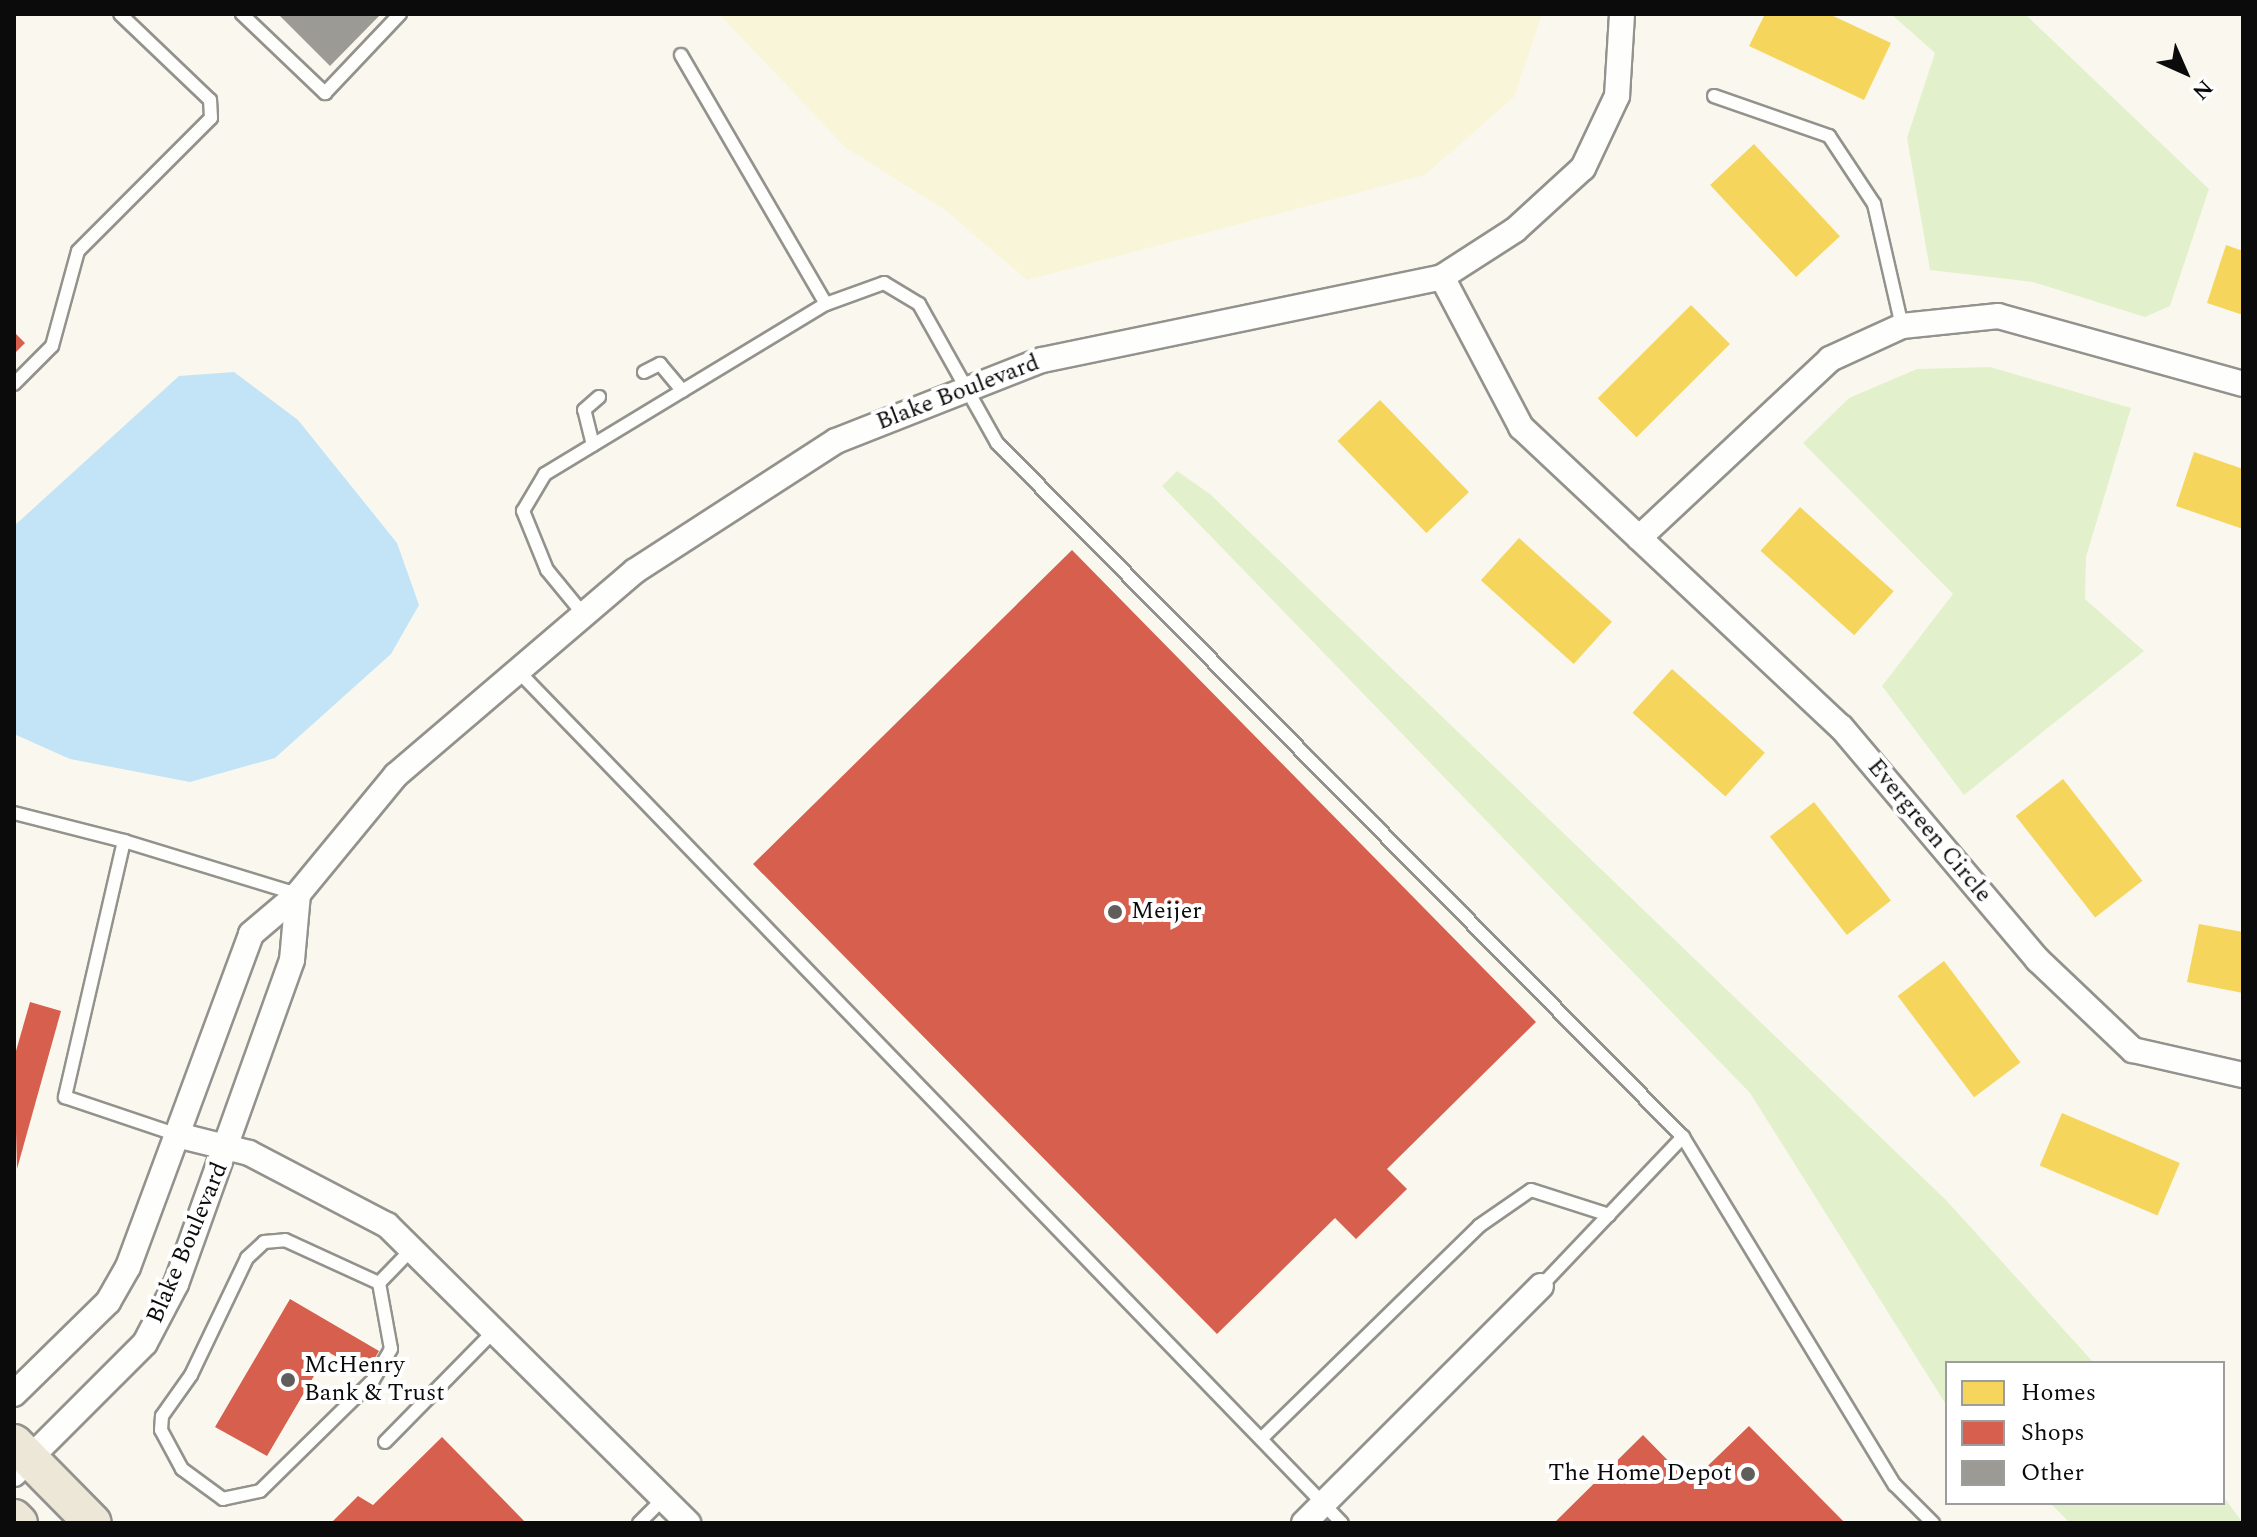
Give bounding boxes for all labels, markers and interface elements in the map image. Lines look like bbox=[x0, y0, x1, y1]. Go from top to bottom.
north arrow bbox=[2145, 32, 2225, 112]
text: N bbox=[2184, 71, 2220, 107]
street label: Blake Boulevard bbox=[873, 349, 1043, 437]
street label: Evergreen Circle bbox=[1861, 753, 1997, 909]
place label: Meijer bbox=[1131, 898, 1202, 926]
marker: Meijer bbox=[1106, 903, 1124, 921]
street label: Blake Boulevard bbox=[141, 1158, 235, 1328]
place label: McHenry Bank & Trust bbox=[304, 1352, 445, 1408]
legend bbox=[1945, 1361, 2225, 1505]
marker: McHenry Bank & Trust bbox=[279, 1371, 297, 1389]
text: Homes bbox=[2021, 1375, 2096, 1411]
text: Shops bbox=[2021, 1415, 2085, 1451]
text: Other bbox=[2021, 1455, 2084, 1491]
place label: The Home Depot bbox=[1548, 1460, 1732, 1488]
marker: The Home Depot bbox=[1739, 1465, 1757, 1483]

